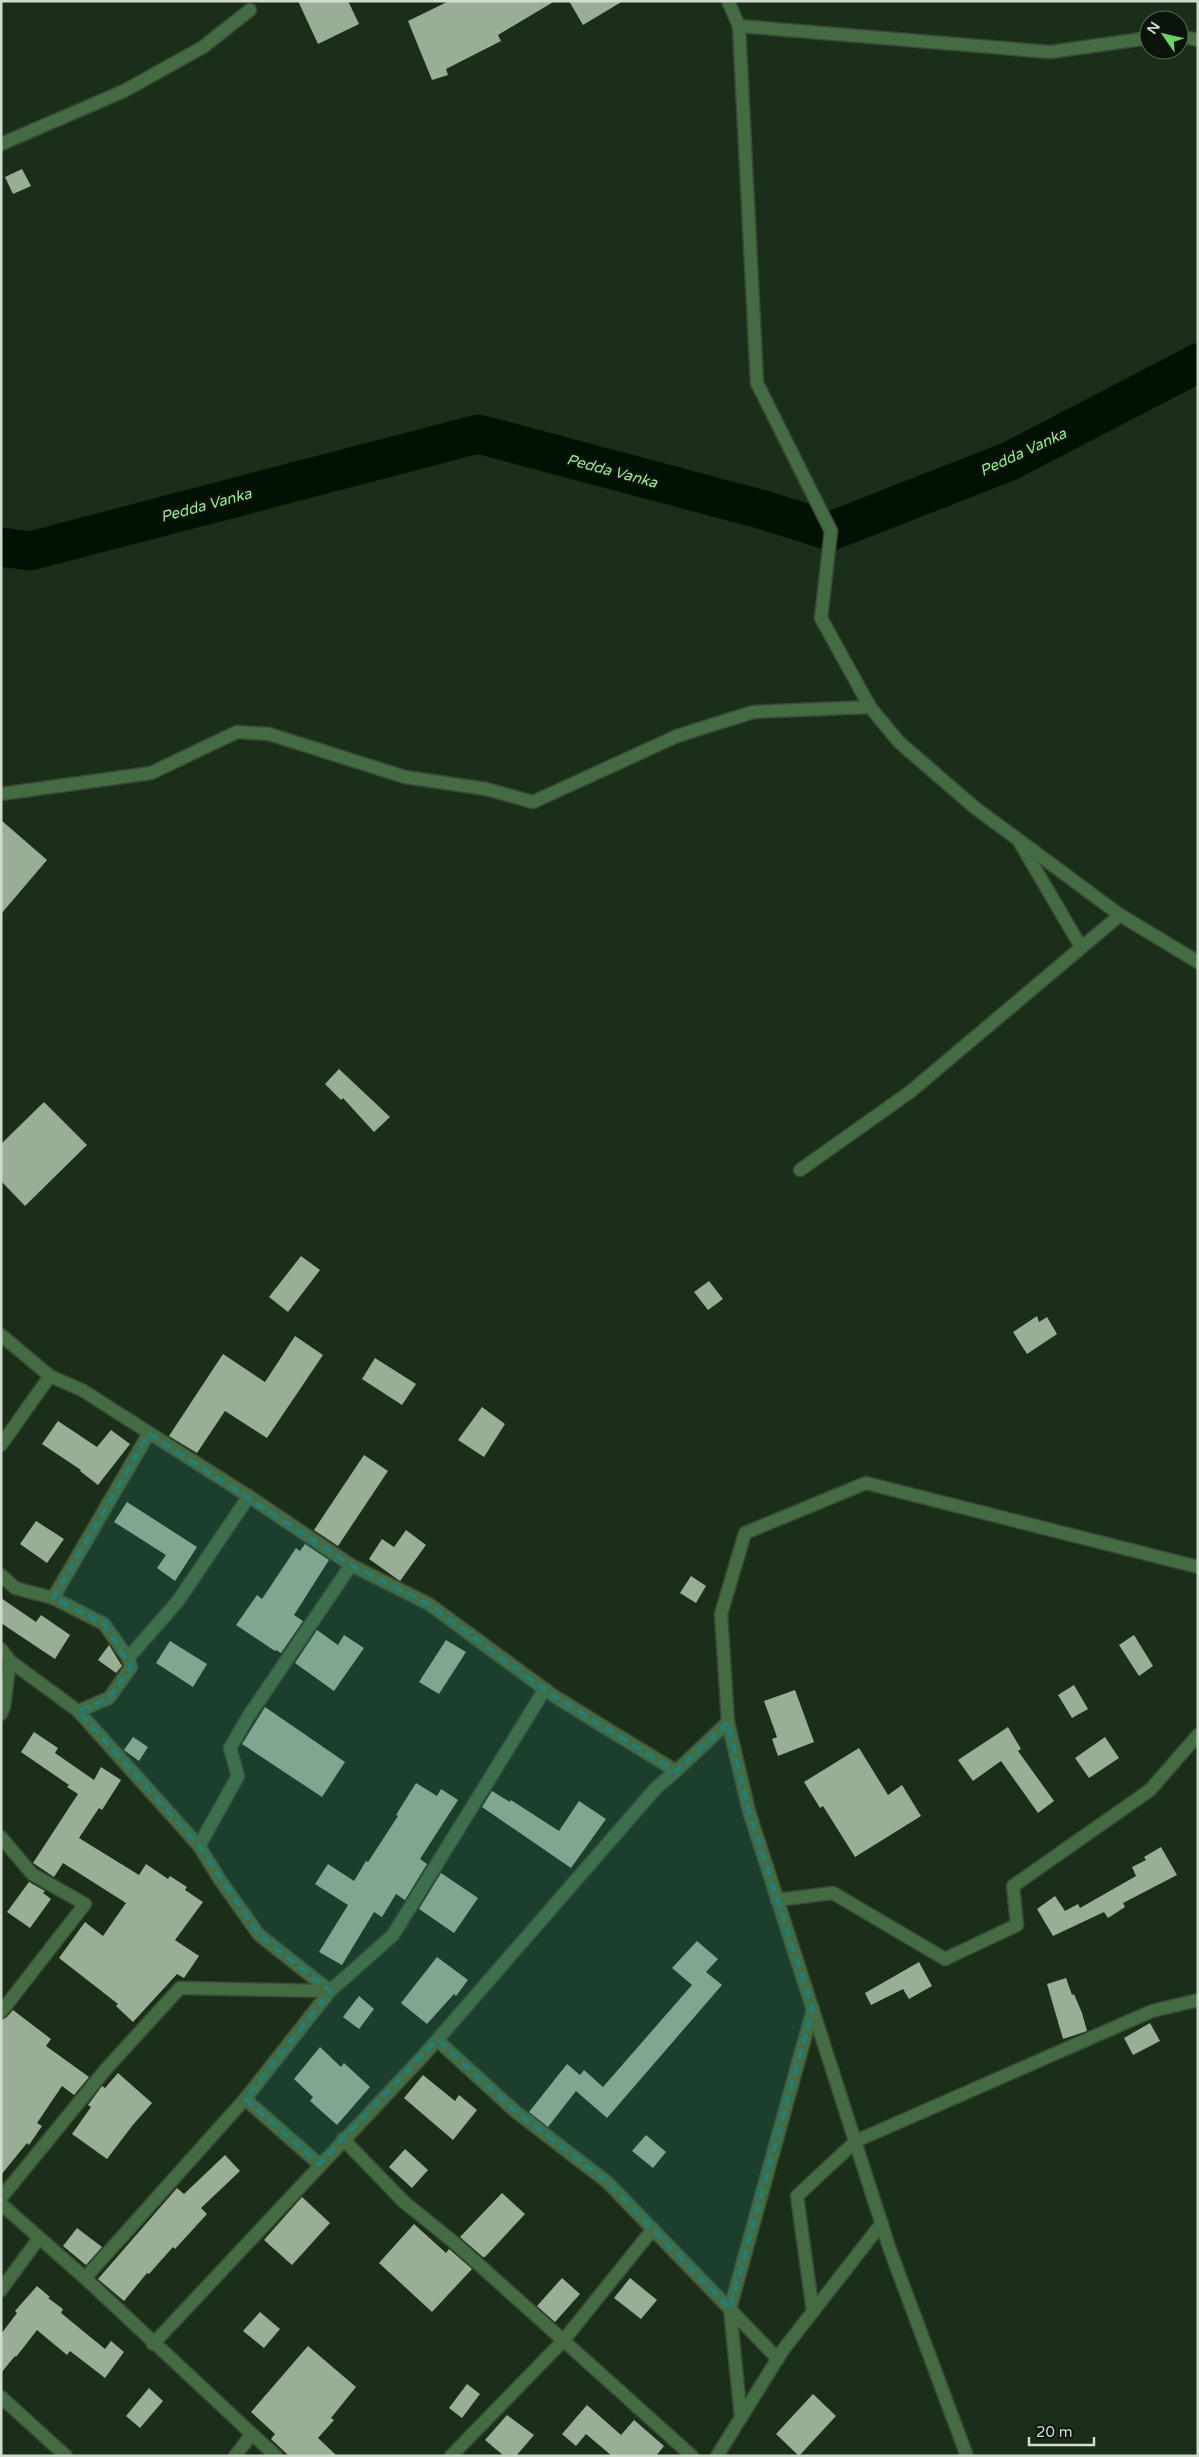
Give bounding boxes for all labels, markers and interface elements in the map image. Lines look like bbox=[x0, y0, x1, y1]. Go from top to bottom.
north arrow bbox=[1139, 10, 1189, 60]
text: N bbox=[1143, 19, 1164, 37]
water label: Pedda Vanka bbox=[977, 424, 1070, 480]
water label: Pedda Vanka bbox=[565, 450, 660, 492]
water label: Pedda Vanka bbox=[159, 484, 254, 526]
scale bar bbox=[1029, 2414, 1094, 2446]
text: 20 m bbox=[1036, 2423, 1073, 2441]

